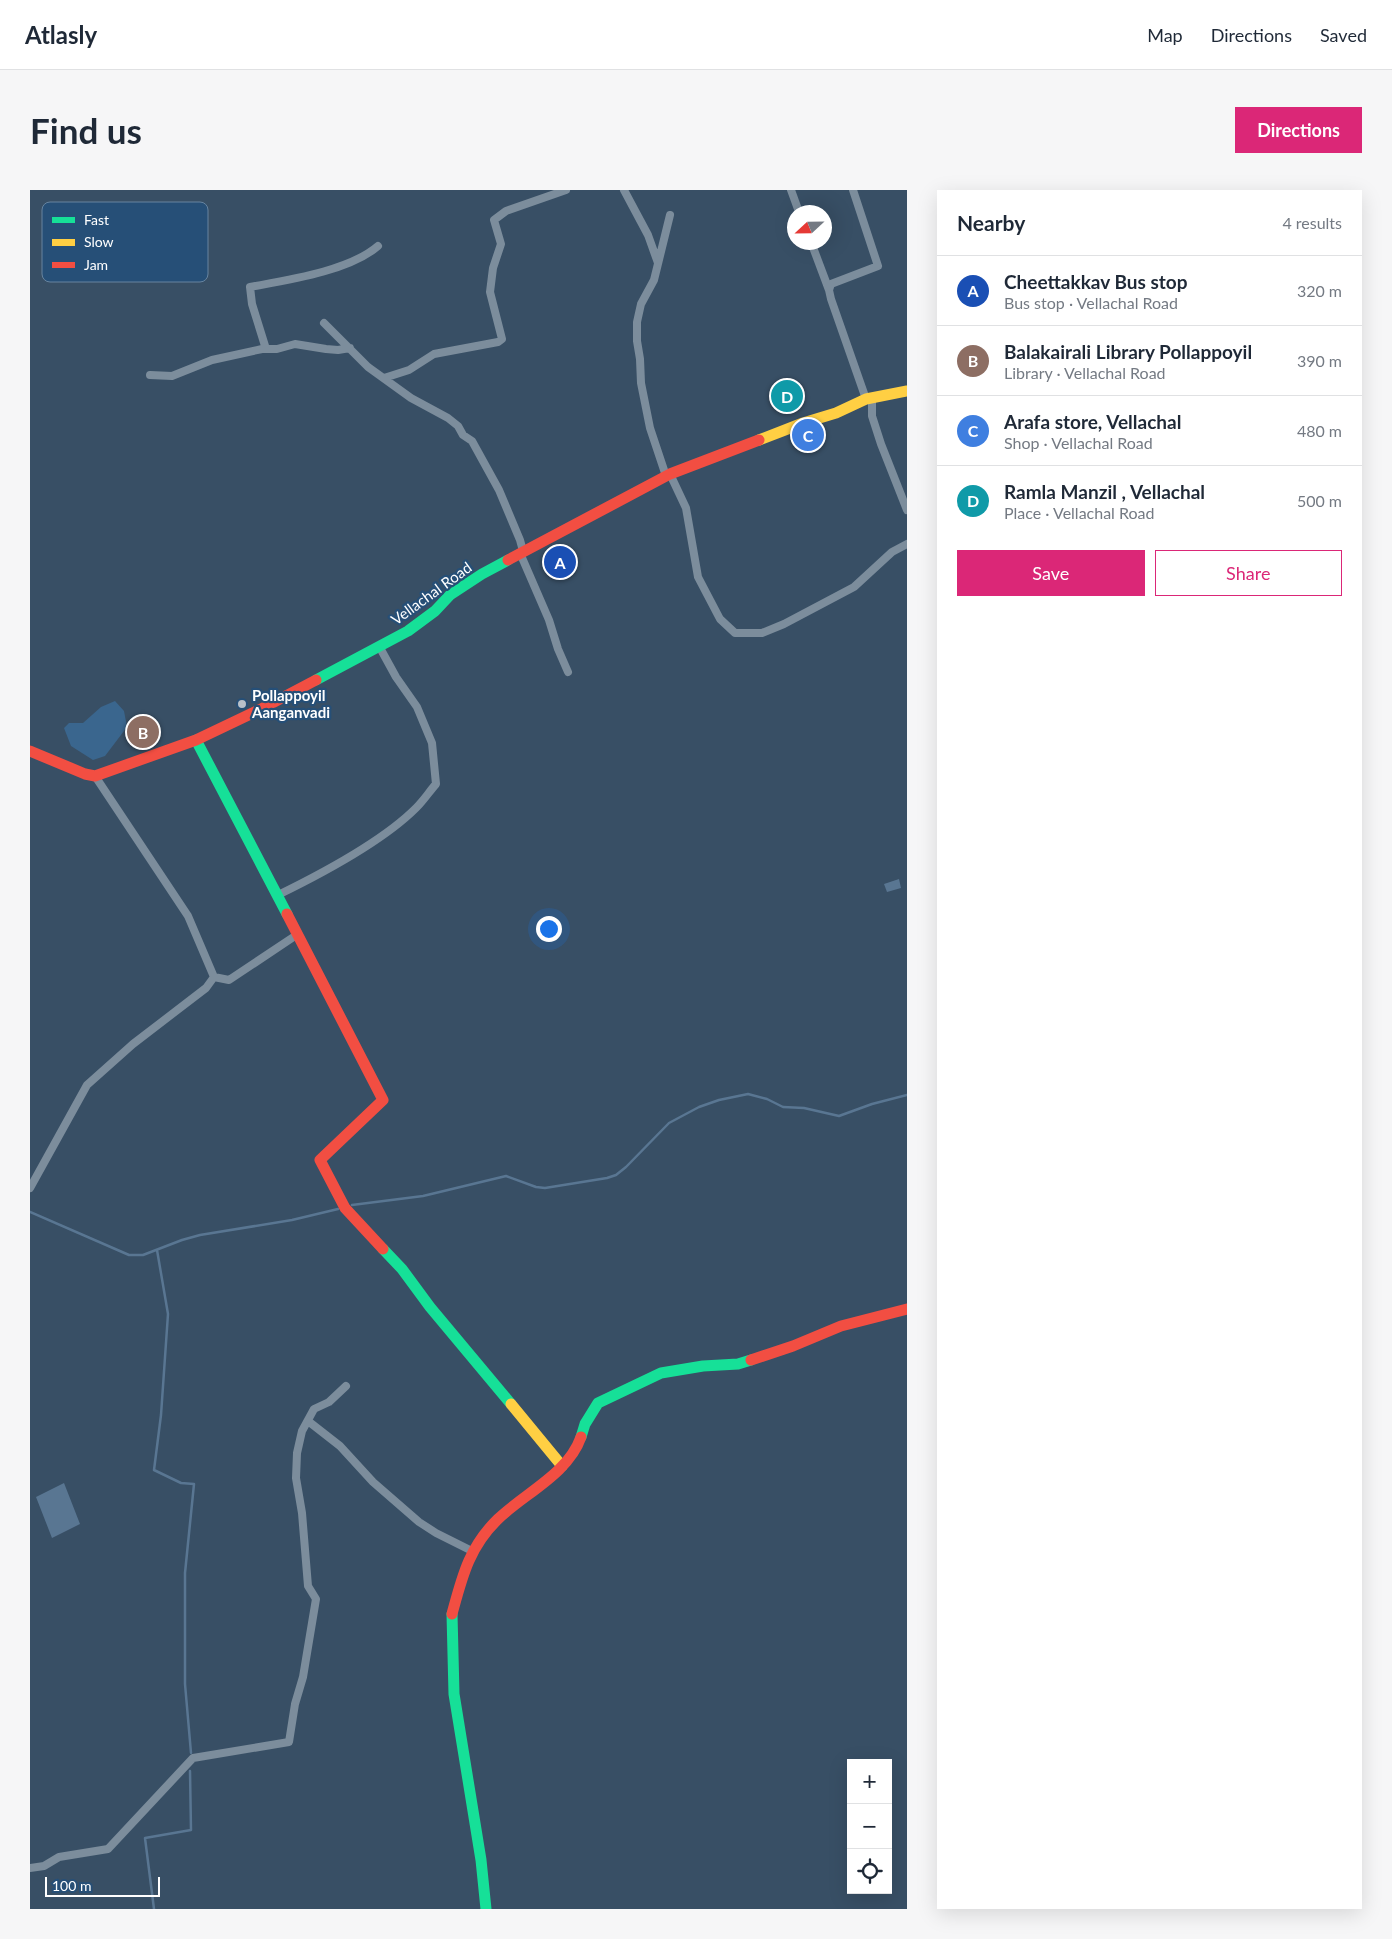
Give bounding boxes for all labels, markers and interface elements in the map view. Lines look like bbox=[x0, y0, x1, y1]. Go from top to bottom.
text: Atlasly bbox=[25, 20, 97, 49]
text: Map bbox=[1147, 24, 1183, 46]
text: Directions bbox=[1211, 24, 1292, 46]
text: Saved bbox=[1320, 24, 1367, 46]
button: Directions bbox=[1235, 107, 1362, 153]
text: Find us bbox=[30, 109, 142, 151]
legend bbox=[42, 202, 208, 282]
north arrow bbox=[787, 205, 832, 250]
text: Nearby bbox=[957, 210, 1025, 235]
text: Fast bbox=[84, 211, 109, 228]
text: 4 results bbox=[1282, 213, 1342, 232]
text: Slow bbox=[84, 233, 114, 250]
text: Jam bbox=[84, 256, 108, 273]
text: Cheettakkav Bus stop bbox=[1004, 270, 1187, 293]
text: A bbox=[967, 281, 979, 300]
text: 320 m bbox=[1297, 281, 1342, 300]
text: Bus stop · Vellachal Road bbox=[1004, 293, 1178, 312]
text: Balakairali Library Pollappoyil bbox=[1004, 340, 1252, 363]
text: B bbox=[968, 351, 978, 370]
text: 390 m bbox=[1297, 351, 1342, 370]
text: Library · Vellachal Road bbox=[1004, 363, 1166, 382]
pin: D bbox=[771, 377, 803, 415]
text: Arafa store, Vellachal bbox=[1004, 410, 1181, 433]
pin: C bbox=[792, 416, 824, 454]
text: C bbox=[968, 421, 978, 440]
text: 480 m bbox=[1297, 421, 1342, 440]
text: Shop · Vellachal Road bbox=[1004, 433, 1153, 452]
text: Ramla Manzil , Vellachal bbox=[1004, 480, 1205, 503]
text: D bbox=[967, 491, 979, 510]
text: 500 m bbox=[1297, 491, 1342, 510]
text: Place · Vellachal Road bbox=[1004, 503, 1154, 522]
pin: A bbox=[544, 543, 576, 581]
button: Save bbox=[957, 550, 1145, 596]
button: Share bbox=[1155, 550, 1342, 596]
street label: Vellachal Road bbox=[387, 558, 475, 628]
place label: Pollappoyil Aanganvadi bbox=[251, 686, 330, 721]
marker: Pollappoyil Aanganvadi bbox=[236, 698, 248, 710]
pin: B bbox=[127, 713, 159, 751]
your location bbox=[536, 916, 562, 942]
map controls bbox=[847, 1759, 892, 1894]
button: + bbox=[847, 1759, 892, 1804]
button: − bbox=[847, 1804, 892, 1849]
button: locate bbox=[847, 1849, 892, 1894]
scale bar bbox=[45, 1874, 160, 1897]
text: 100 m bbox=[52, 1877, 91, 1894]

